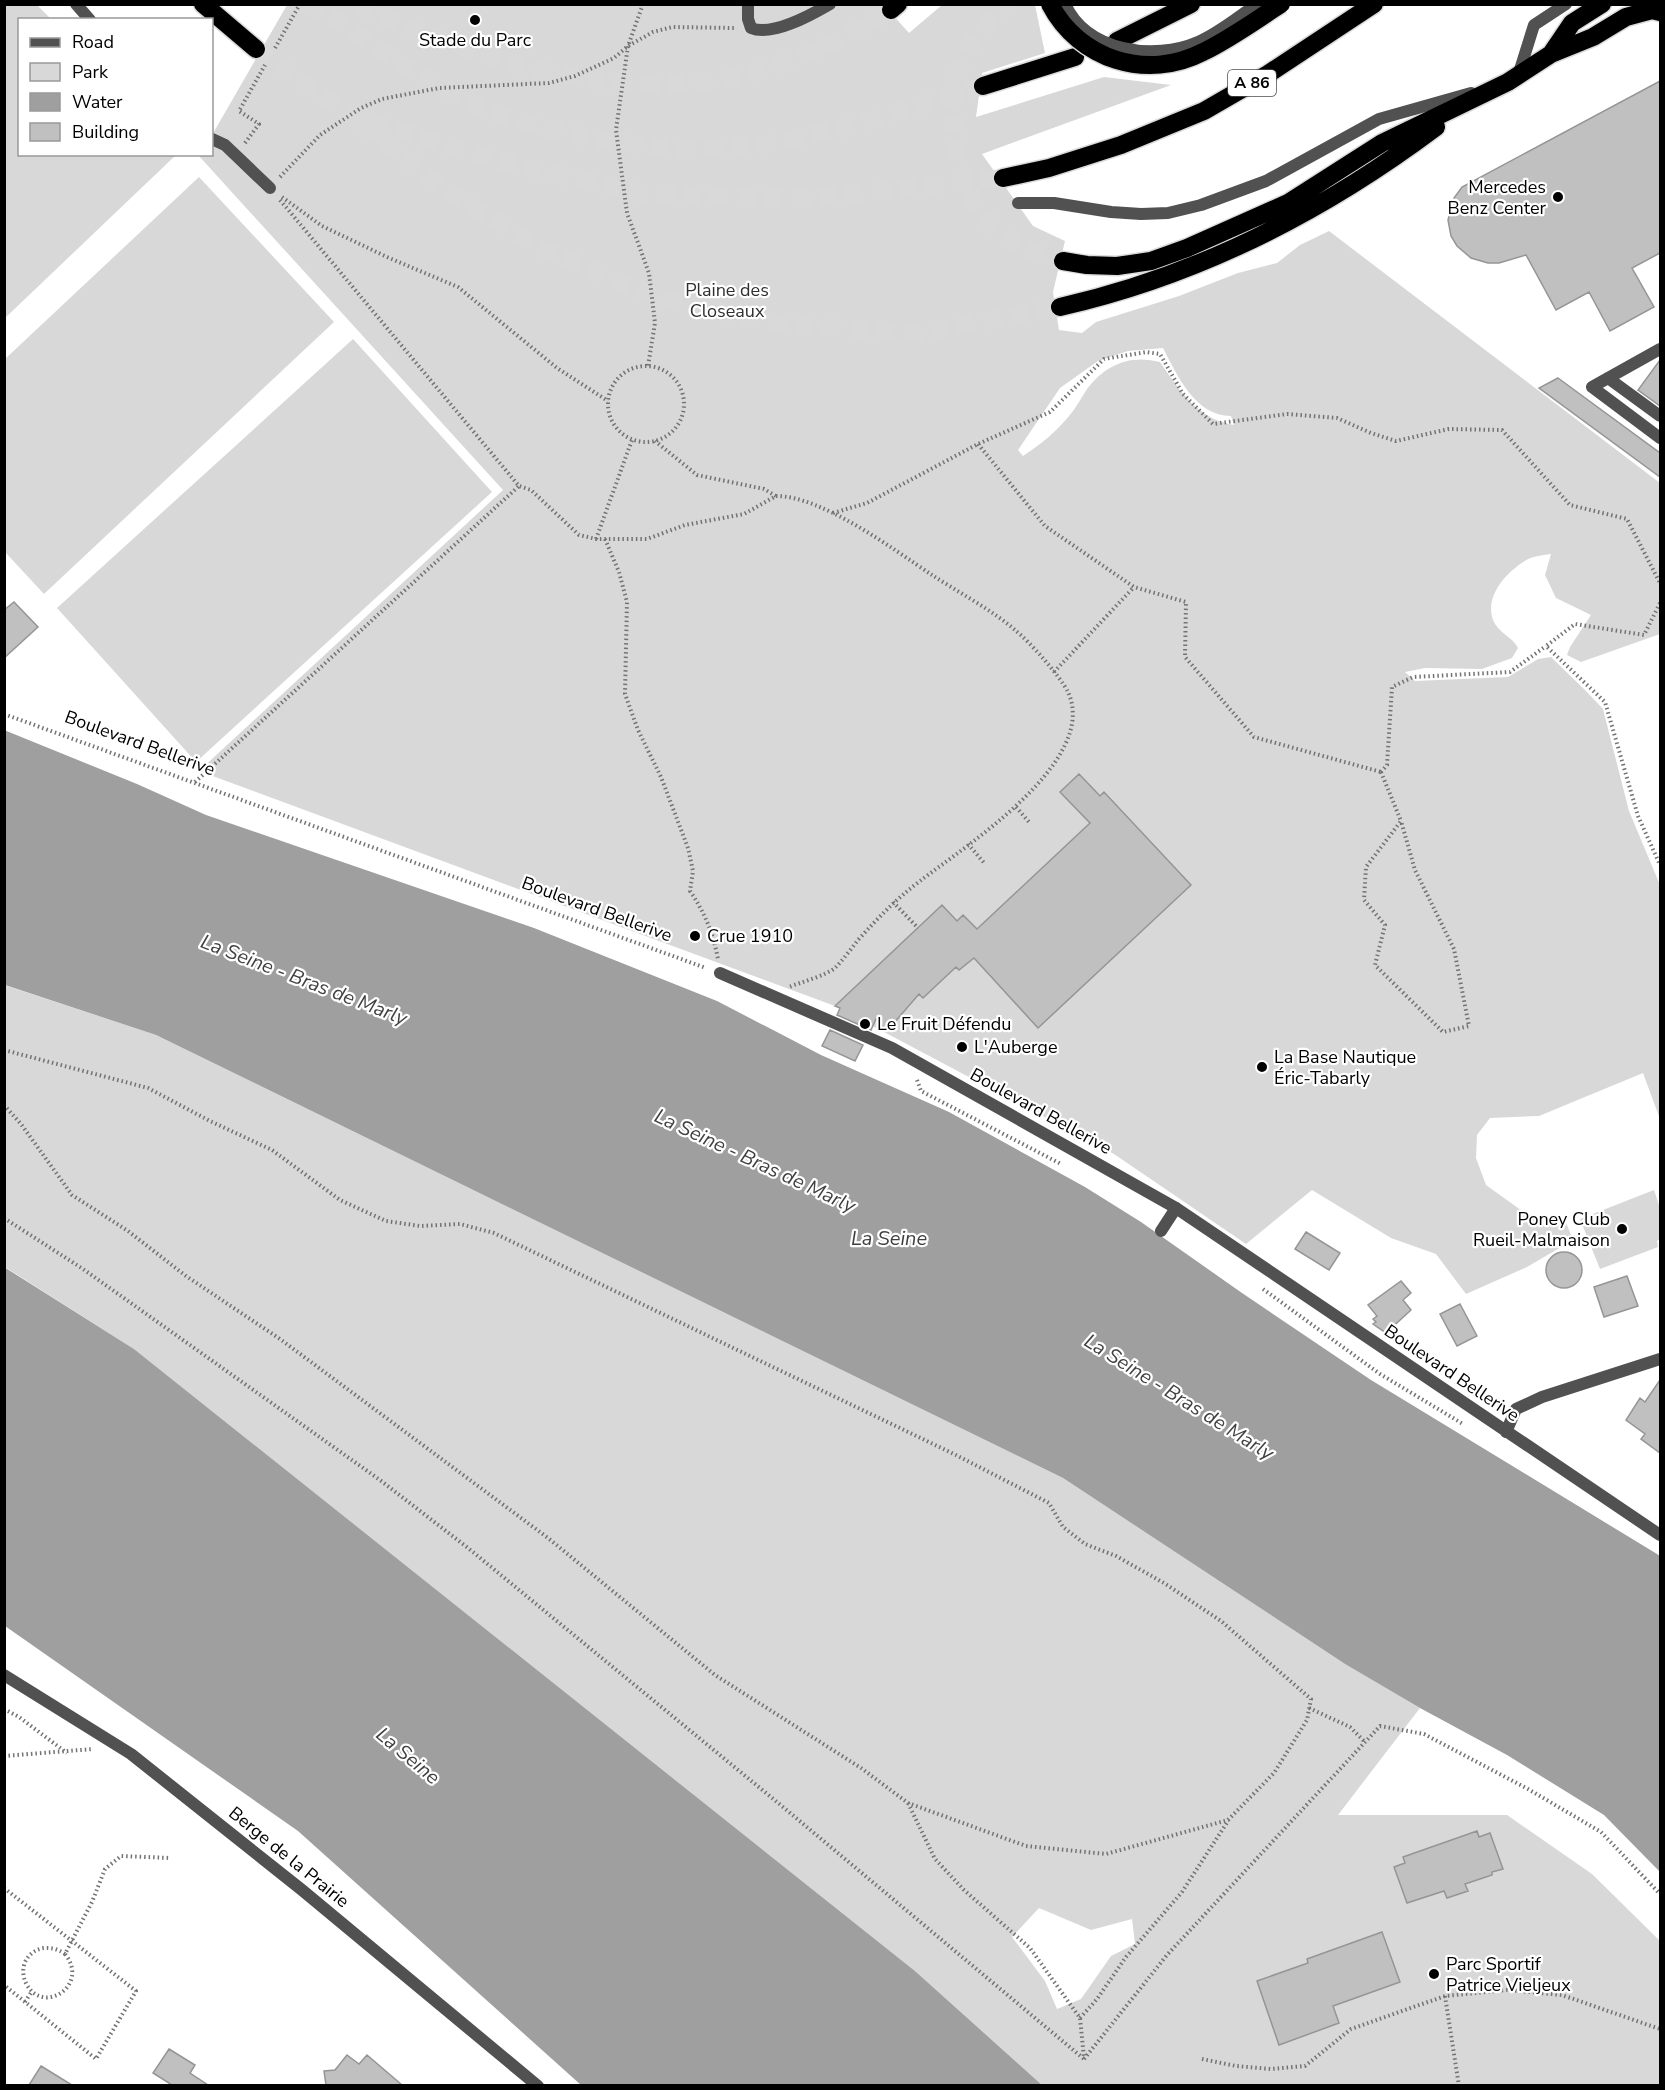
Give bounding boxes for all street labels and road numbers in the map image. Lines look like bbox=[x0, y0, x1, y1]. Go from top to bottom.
road number: A 86 bbox=[1228, 70, 1276, 96]
street label: Boulevard Bellerive bbox=[62, 705, 218, 781]
street label: Boulevard Bellerive bbox=[519, 871, 675, 947]
street label: Boulevard Bellerive bbox=[966, 1062, 1116, 1160]
street label: Boulevard Bellerive bbox=[1380, 1319, 1524, 1427]
street label: Berge de la Prairie bbox=[224, 1801, 354, 1913]

